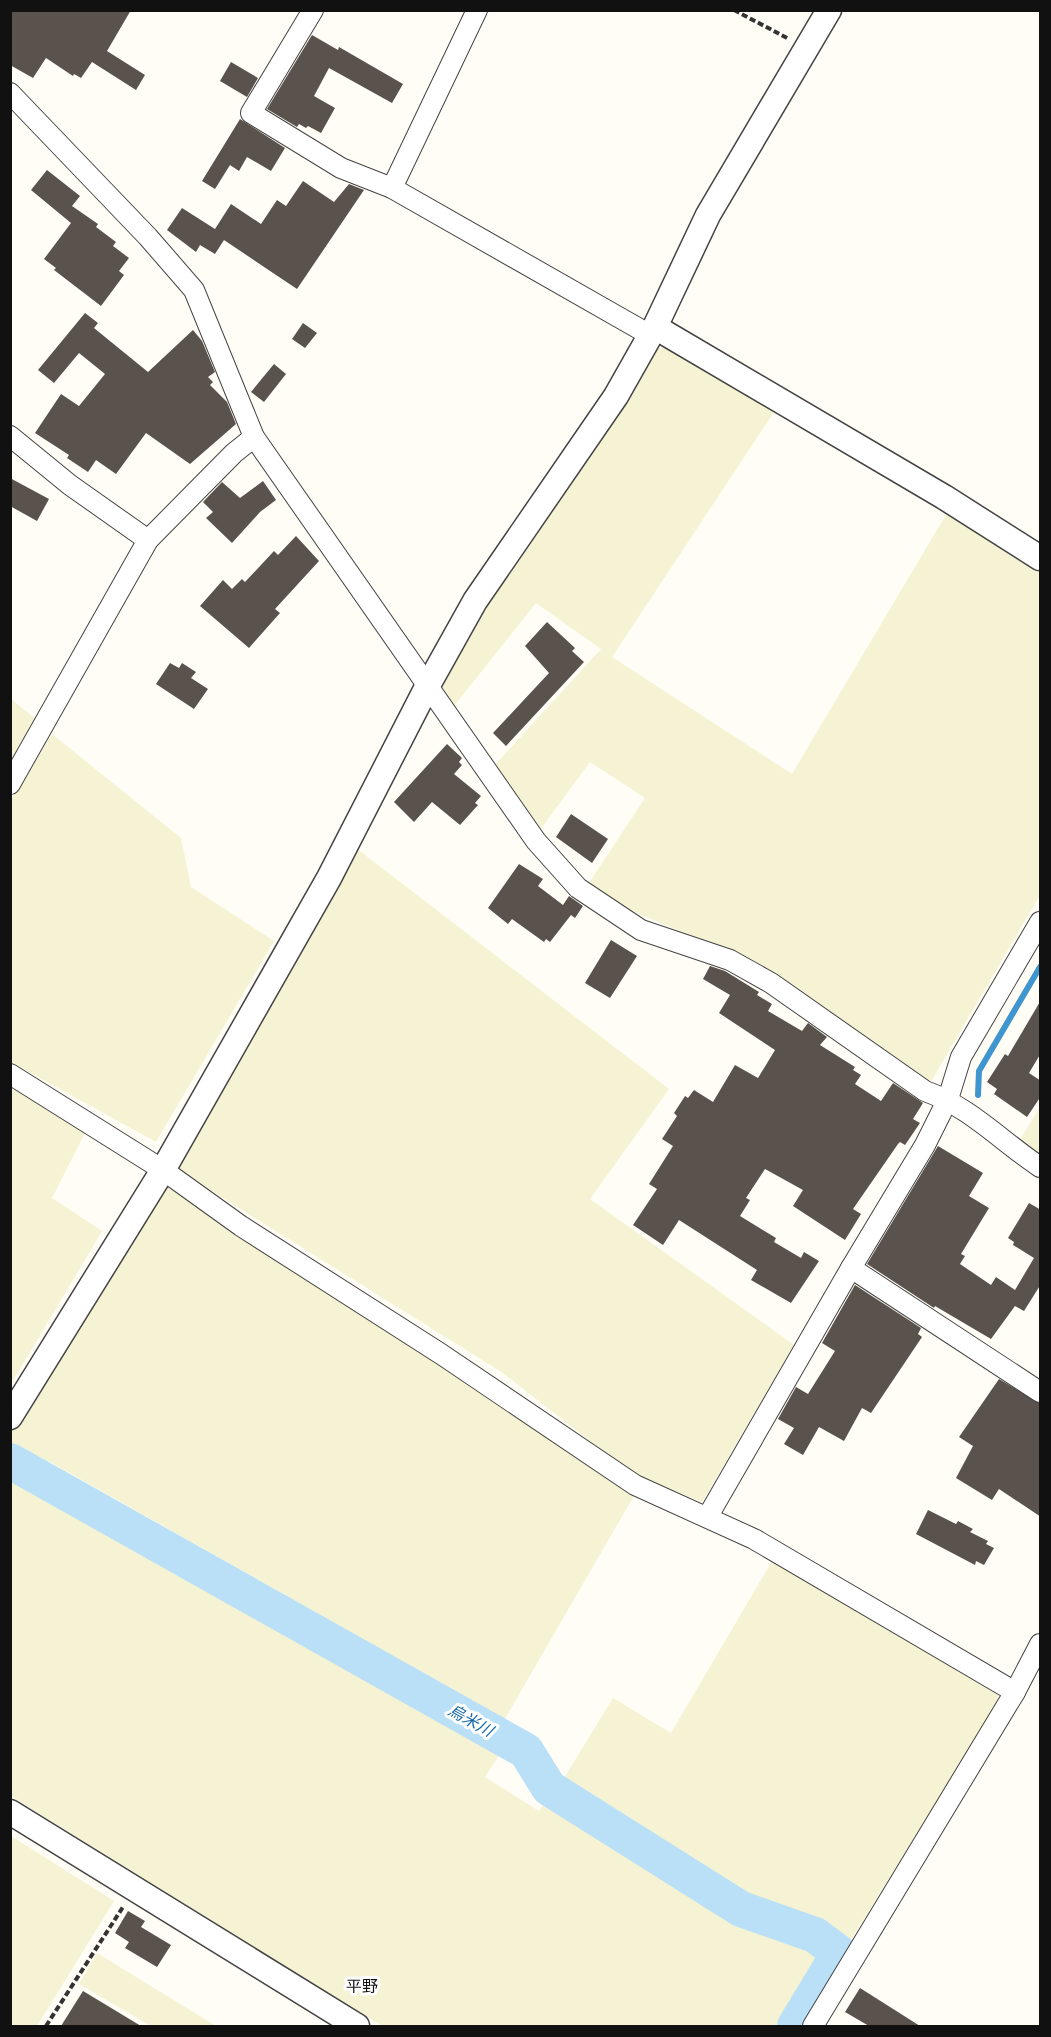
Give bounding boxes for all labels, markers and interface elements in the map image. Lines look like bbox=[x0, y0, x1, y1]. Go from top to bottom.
water label: 烏米川 bbox=[445, 1697, 500, 1742]
district label: 平野 bbox=[346, 1973, 378, 1997]

